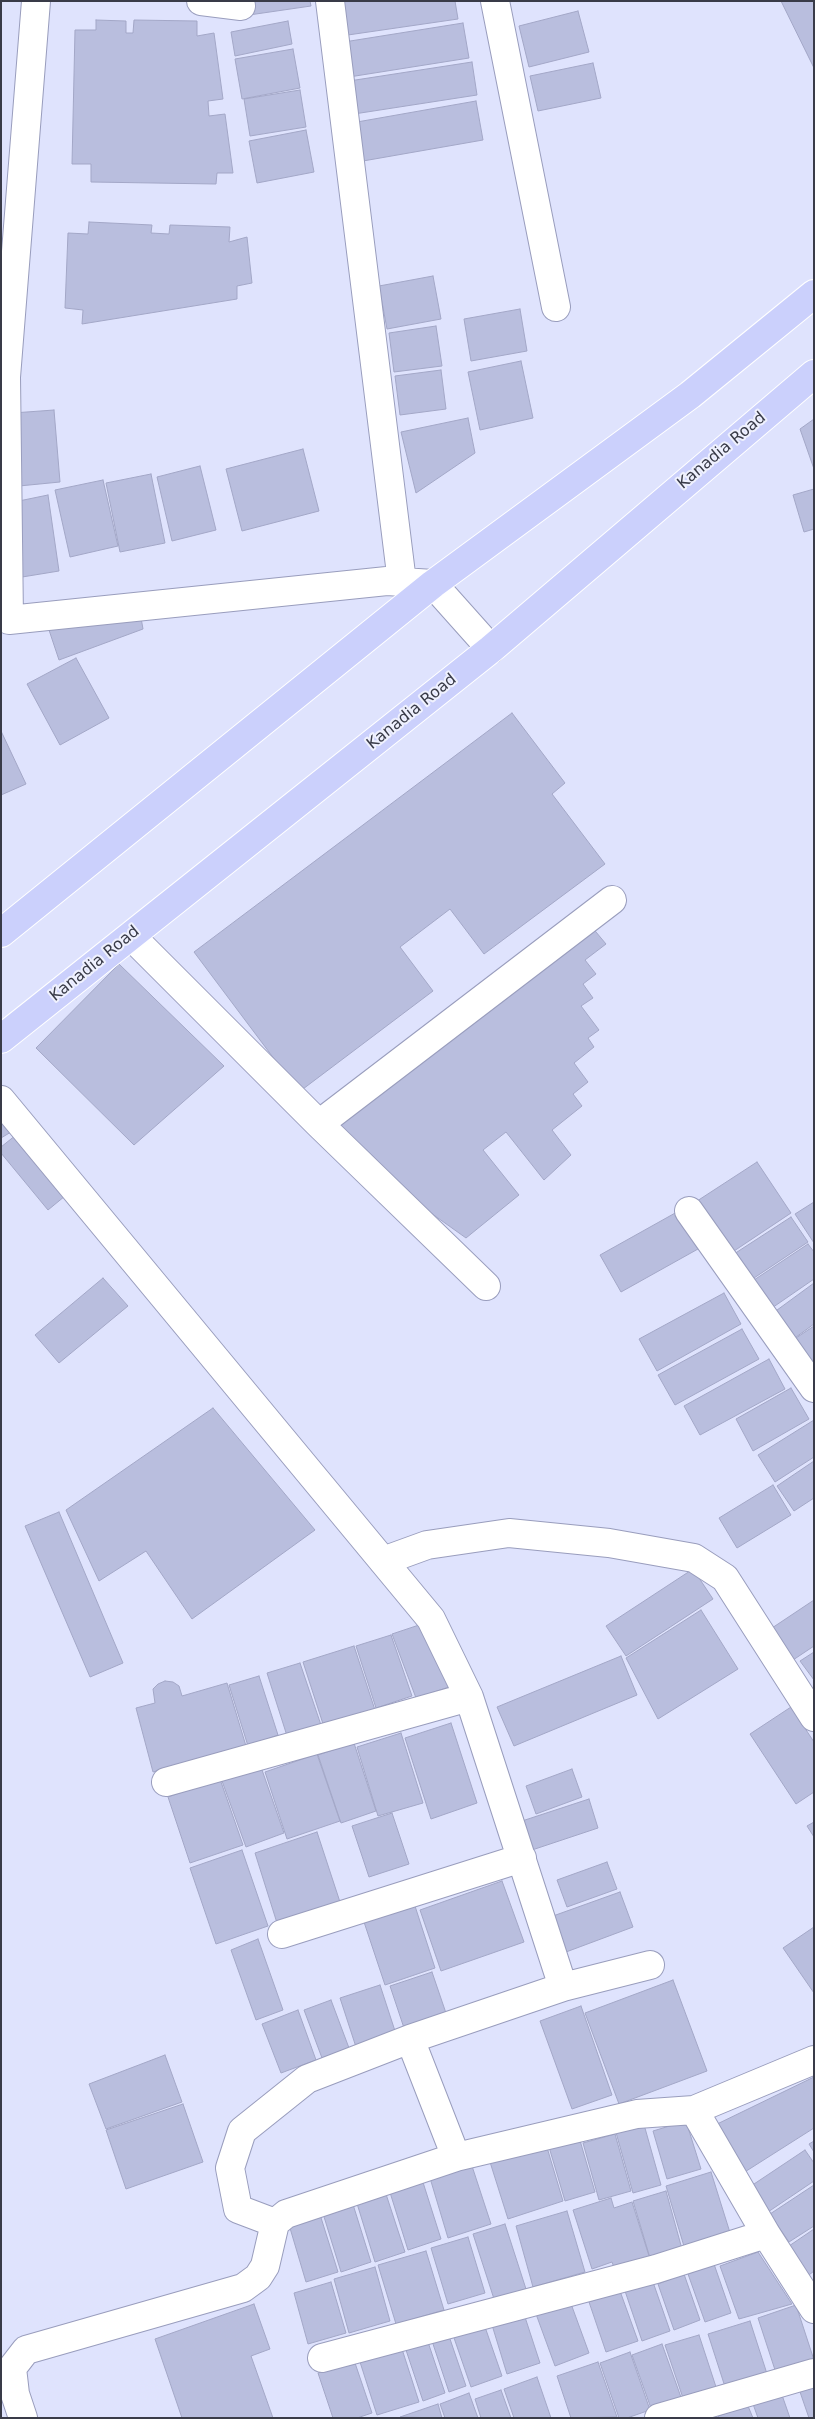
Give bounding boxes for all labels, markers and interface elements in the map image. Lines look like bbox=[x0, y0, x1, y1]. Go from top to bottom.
street label: Kanadia Road bbox=[674, 408, 770, 494]
street label: Kanadia Road bbox=[363, 670, 461, 754]
street label: Kanadia Road bbox=[46, 922, 144, 1006]

